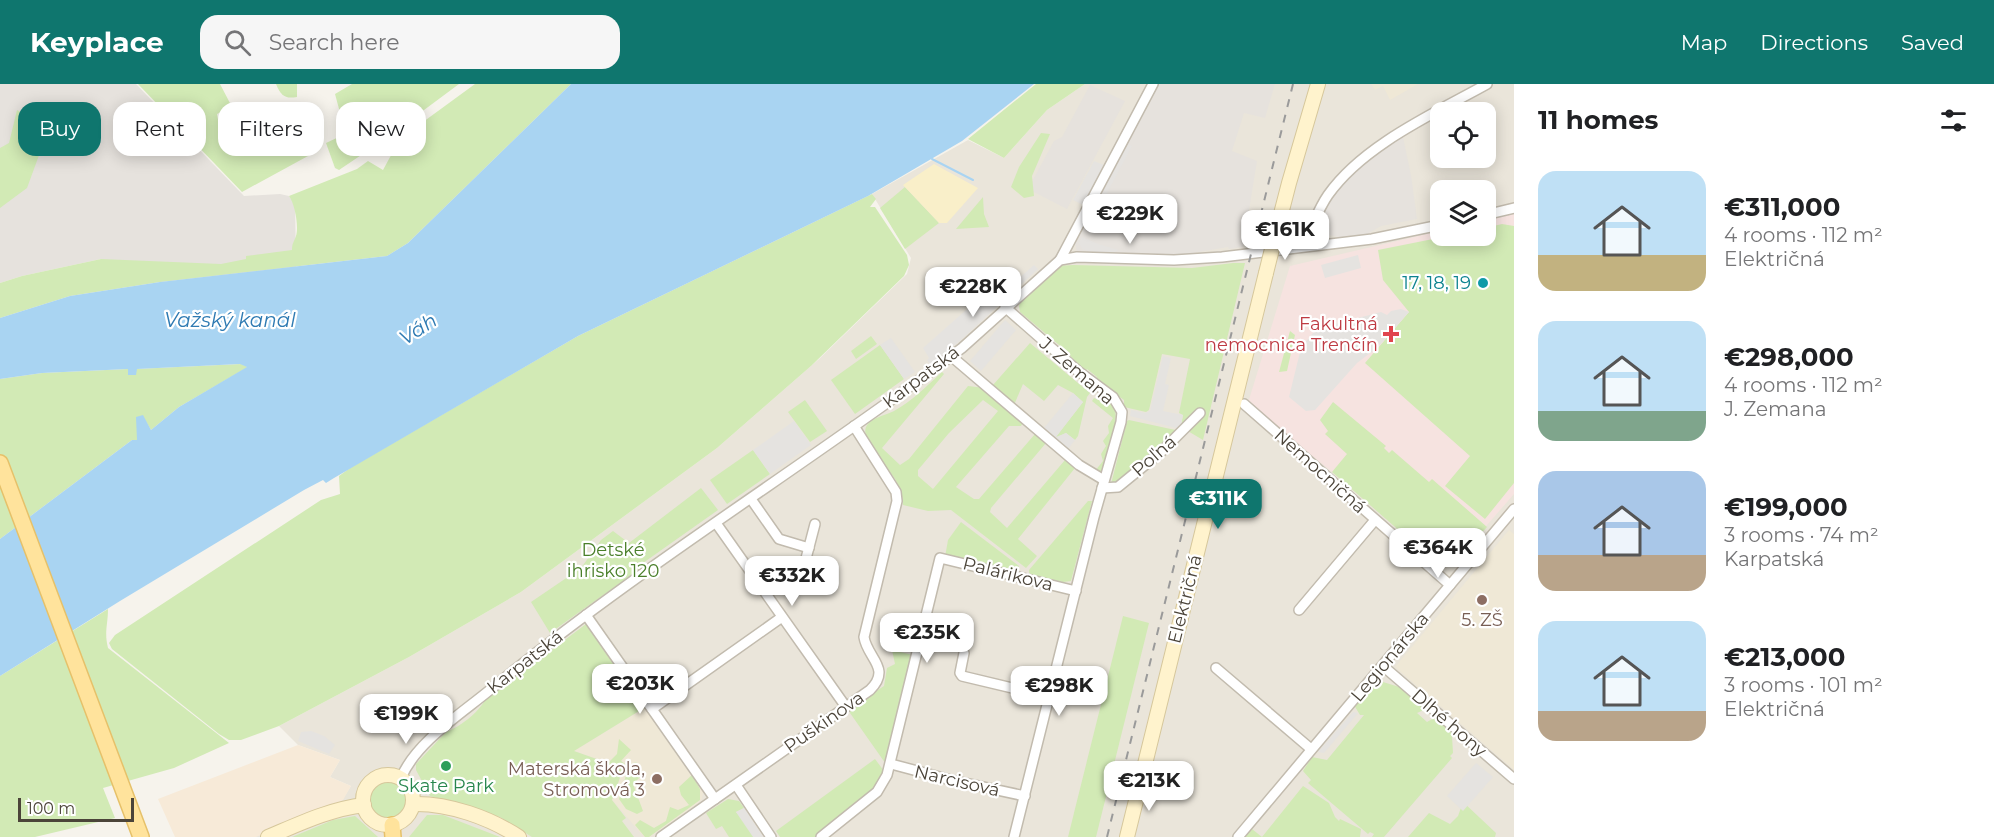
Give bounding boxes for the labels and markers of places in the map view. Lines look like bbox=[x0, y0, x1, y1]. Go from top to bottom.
pin: €229K bbox=[1088, 194, 1172, 245]
pin: €161K bbox=[1243, 210, 1327, 261]
pin: €228K bbox=[931, 267, 1015, 318]
place label: 17, 18, 19 bbox=[1402, 272, 1471, 294]
marker: 17, 18, 19 bbox=[1476, 276, 1490, 290]
place label: Fakultná nemocnica Trenčín bbox=[1205, 313, 1378, 356]
marker: Fakultná nemocnica Trenčín bbox=[1382, 325, 1400, 343]
pin: €311K bbox=[1176, 479, 1260, 530]
pin: €364K bbox=[1396, 528, 1480, 579]
pin: €332K bbox=[750, 556, 834, 607]
marker: 5. ZŠ bbox=[1475, 593, 1489, 607]
place label: 5. ZŠ bbox=[1461, 609, 1503, 631]
pin: €235K bbox=[885, 613, 969, 664]
pin: €203K bbox=[598, 664, 682, 715]
pin: €298K bbox=[1017, 666, 1101, 717]
pin: €199K bbox=[364, 694, 448, 745]
place label: Materská škola, Stromová 3 bbox=[508, 758, 645, 801]
marker: Skate Park bbox=[439, 759, 453, 773]
pin: €213K bbox=[1107, 761, 1191, 812]
marker: Materská škola, Stromová 3 bbox=[650, 772, 664, 786]
place label: Skate Park bbox=[398, 775, 494, 797]

